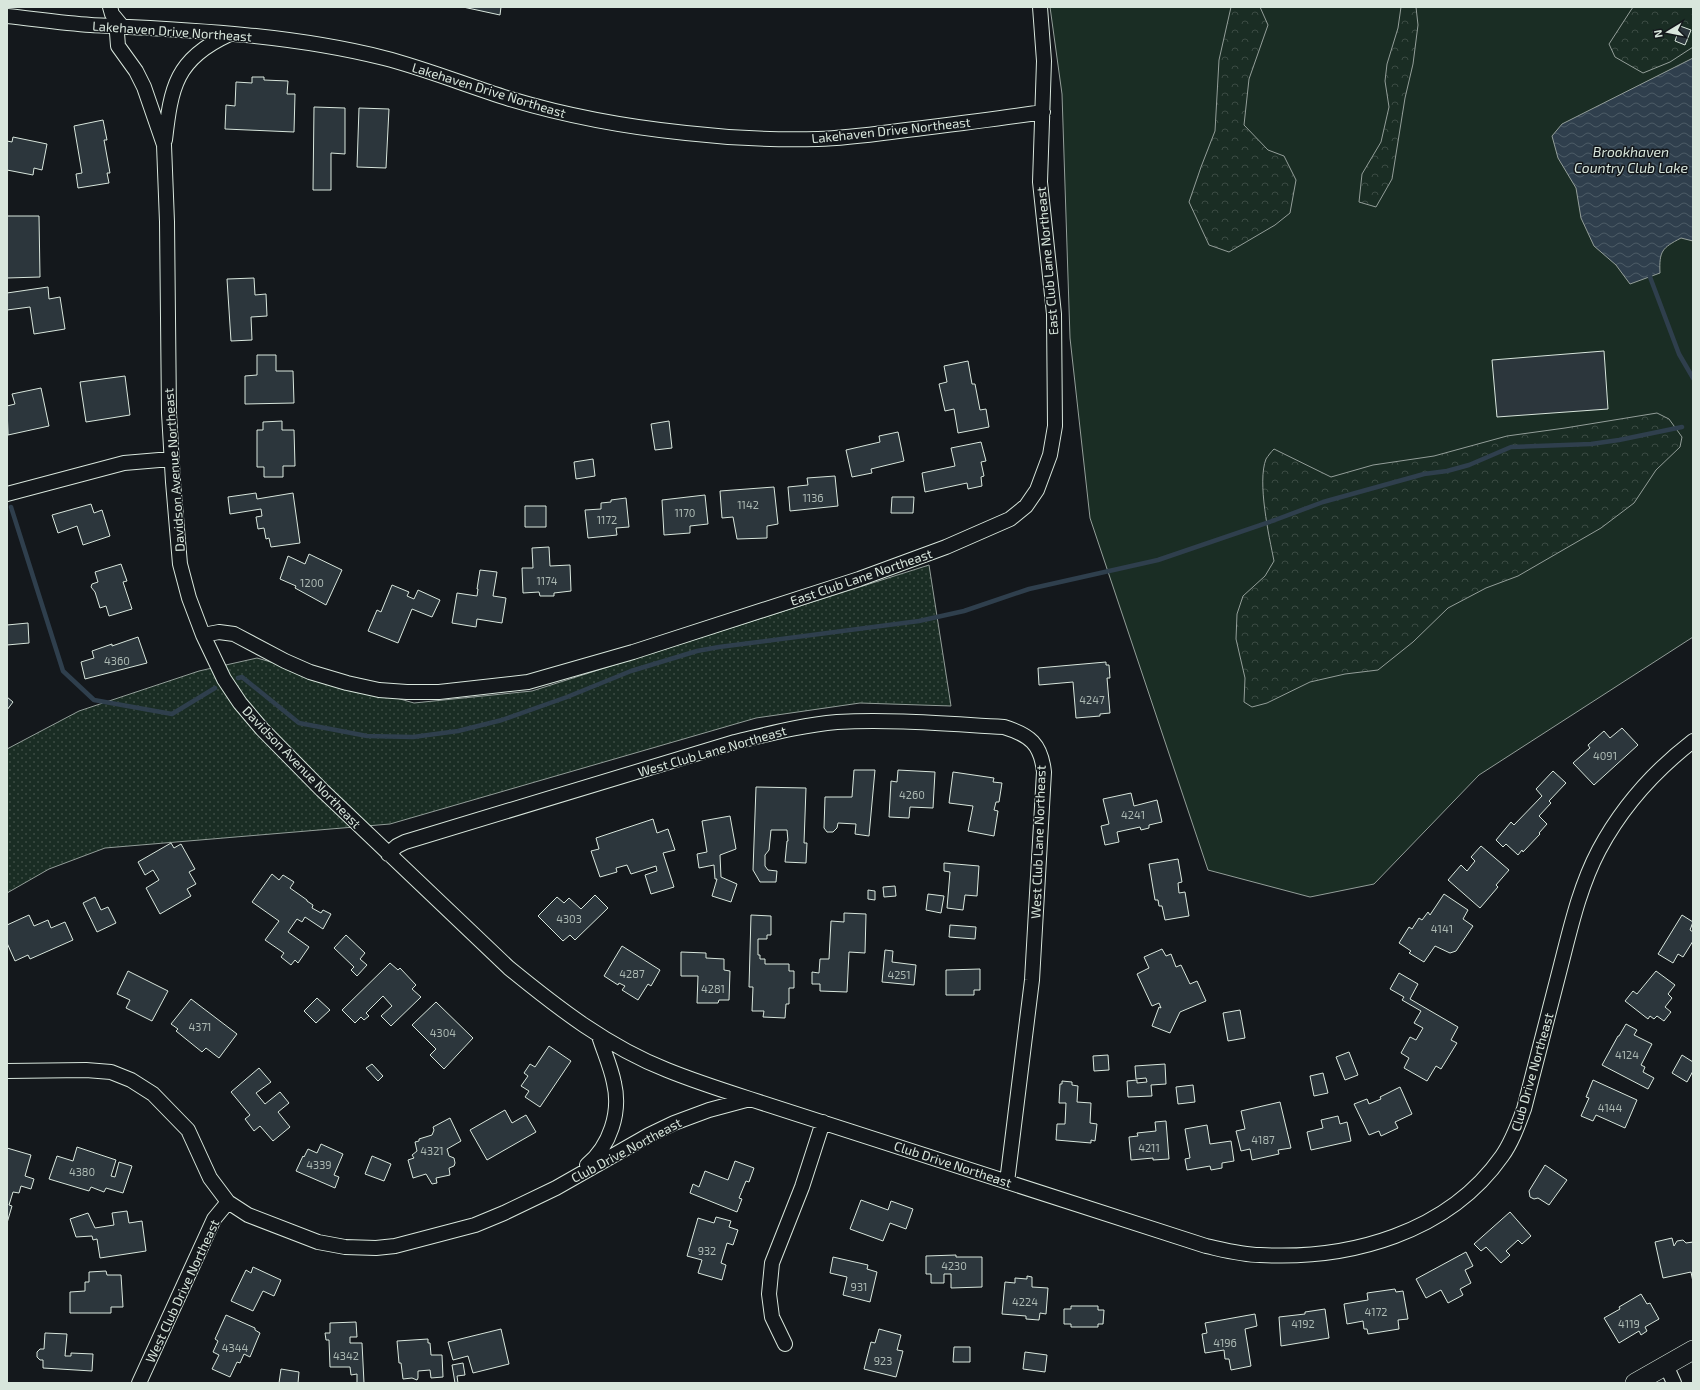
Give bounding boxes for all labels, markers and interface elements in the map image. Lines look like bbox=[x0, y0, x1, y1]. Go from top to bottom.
north arrow bbox=[1648, 12, 1688, 52]
street label: Lakehaven Drive Northeast bbox=[92, 17, 252, 45]
text: N bbox=[1651, 29, 1665, 39]
street label: Lakehaven Drive Northeast bbox=[410, 59, 568, 121]
street label: Lakehaven Drive Northeast bbox=[811, 114, 971, 146]
water label: Brookhaven Country Club Lake bbox=[1574, 143, 1689, 176]
street label: East Club Lane Northeast bbox=[1033, 186, 1061, 336]
street label: Davidson Avenue Northeast bbox=[160, 388, 188, 552]
house number: 1136 bbox=[802, 491, 824, 504]
house number: 1142 bbox=[737, 498, 759, 511]
house number: 1170 bbox=[674, 506, 696, 519]
house number: 1172 bbox=[597, 513, 617, 526]
street label: East Club Lane Northeast bbox=[788, 545, 934, 609]
house number: 1174 bbox=[536, 574, 558, 587]
house number: 1200 bbox=[300, 576, 324, 589]
house number: 4360 bbox=[104, 654, 130, 667]
house number: 4247 bbox=[1079, 693, 1105, 706]
street label: Davidson Avenue Northeast bbox=[239, 703, 365, 832]
street label: West Club Lane Northeast bbox=[636, 722, 788, 780]
house number: 4091 bbox=[1593, 749, 1617, 762]
street label: West Club Lane Northeast bbox=[1027, 765, 1049, 919]
house number: 4260 bbox=[899, 788, 925, 801]
house number: 4241 bbox=[1121, 808, 1145, 821]
house number: 4303 bbox=[556, 912, 582, 925]
house number: 4141 bbox=[1431, 922, 1453, 935]
house number: 4287 bbox=[619, 967, 645, 980]
house number: 4251 bbox=[887, 968, 911, 981]
house number: 4281 bbox=[701, 982, 725, 995]
street label: Club Drive Northeast bbox=[1507, 1011, 1557, 1133]
house number: 4371 bbox=[189, 1020, 211, 1033]
house number: 4304 bbox=[430, 1026, 456, 1039]
house number: 4124 bbox=[1615, 1048, 1639, 1061]
house number: 4144 bbox=[1598, 1101, 1623, 1114]
street label: Club Drive Northeast bbox=[568, 1114, 684, 1186]
house number: 4187 bbox=[1251, 1133, 1275, 1146]
street label: Club Drive Northeast bbox=[892, 1137, 1014, 1191]
house number: 4211 bbox=[1138, 1141, 1160, 1154]
house number: 4321 bbox=[420, 1144, 444, 1157]
house number: 4339 bbox=[306, 1158, 332, 1171]
house number: 4380 bbox=[69, 1165, 95, 1178]
street label: West Club Drive Northeast bbox=[142, 1217, 222, 1365]
house number: 932 bbox=[698, 1244, 716, 1257]
house number: 4230 bbox=[941, 1259, 967, 1272]
house number: 931 bbox=[851, 1280, 867, 1293]
house number: 4224 bbox=[1012, 1295, 1038, 1308]
house number: 4172 bbox=[1365, 1305, 1387, 1318]
house number: 4192 bbox=[1291, 1317, 1315, 1330]
house number: 4119 bbox=[1618, 1317, 1640, 1330]
house number: 4196 bbox=[1213, 1336, 1237, 1349]
house number: 4344 bbox=[222, 1341, 248, 1354]
house number: 4342 bbox=[333, 1349, 359, 1362]
house number: 923 bbox=[874, 1354, 892, 1367]

